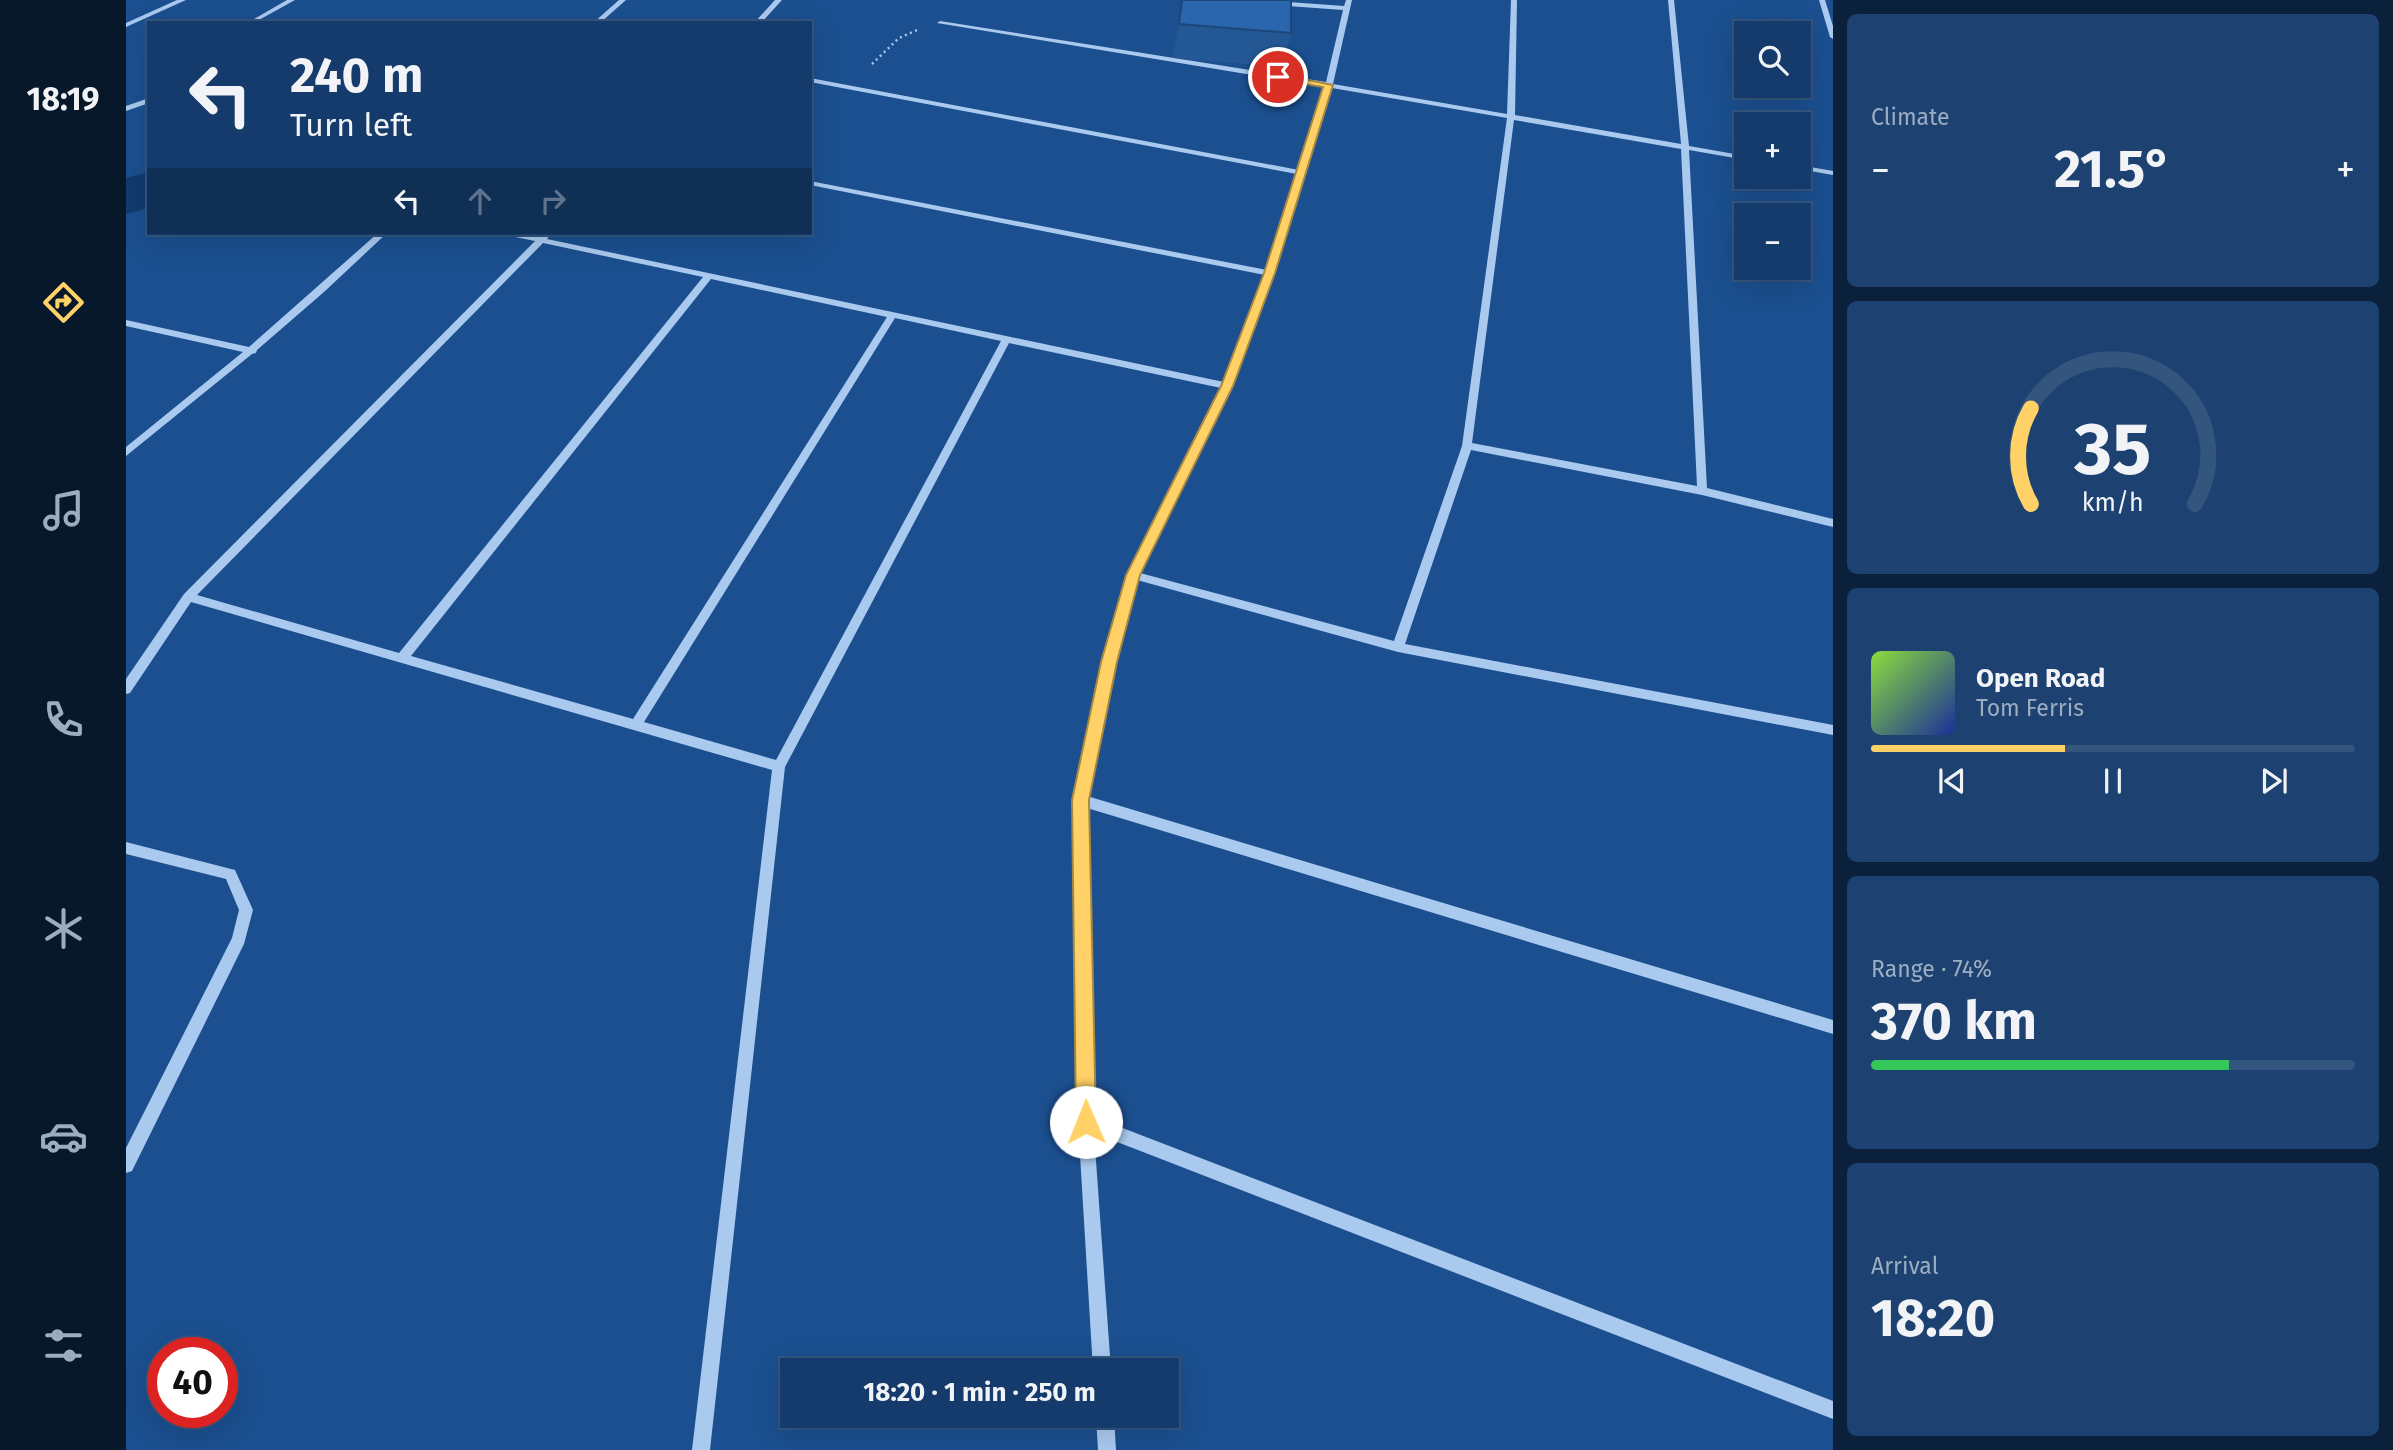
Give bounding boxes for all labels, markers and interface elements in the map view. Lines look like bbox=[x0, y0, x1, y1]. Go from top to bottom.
map controls bbox=[1734, 21, 1811, 280]
button: search bbox=[1734, 21, 1811, 98]
text: 240 m bbox=[290, 46, 423, 105]
pin bbox=[1248, 47, 1308, 107]
icon: left bbox=[175, 49, 266, 140]
icon: arrive bbox=[1259, 58, 1297, 96]
text: 18:19 bbox=[27, 80, 99, 118]
text: Climate bbox=[1871, 103, 1950, 131]
text: Turn left bbox=[290, 106, 412, 144]
button: + bbox=[1734, 112, 1811, 189]
text: 21.5° bbox=[2054, 138, 2172, 201]
text: − bbox=[1871, 147, 1890, 193]
text: + bbox=[2336, 147, 2355, 193]
icon: left bbox=[388, 182, 426, 220]
icon: ahead bbox=[461, 182, 499, 220]
icon: right bbox=[534, 182, 572, 220]
button: − bbox=[1734, 203, 1811, 280]
icon: directions bbox=[39, 278, 88, 327]
text: 35 bbox=[2074, 406, 2151, 493]
icon: music bbox=[39, 486, 88, 535]
text: km/h bbox=[2082, 488, 2144, 518]
text: Open Road bbox=[1976, 663, 2105, 694]
text: Tom Ferris bbox=[1976, 694, 2084, 722]
icon: phone bbox=[39, 695, 88, 744]
icon: previous bbox=[1933, 762, 1971, 800]
icon: pause bbox=[2094, 762, 2132, 800]
icon: next bbox=[2255, 762, 2293, 800]
icon: climate bbox=[39, 904, 88, 953]
text: Range · 74% bbox=[1871, 955, 1992, 983]
text: 370 km bbox=[1871, 990, 2037, 1053]
position arrow bbox=[1049, 1085, 1123, 1159]
icon: car bbox=[39, 1112, 88, 1161]
text: Arrival bbox=[1871, 1252, 1938, 1280]
text: 18:20 bbox=[1871, 1287, 1995, 1350]
icon: filters bbox=[39, 1321, 88, 1370]
speed limit sign: 40 bbox=[147, 1337, 238, 1428]
text: 18:20 · 1 min · 250 m bbox=[863, 1377, 1096, 1408]

